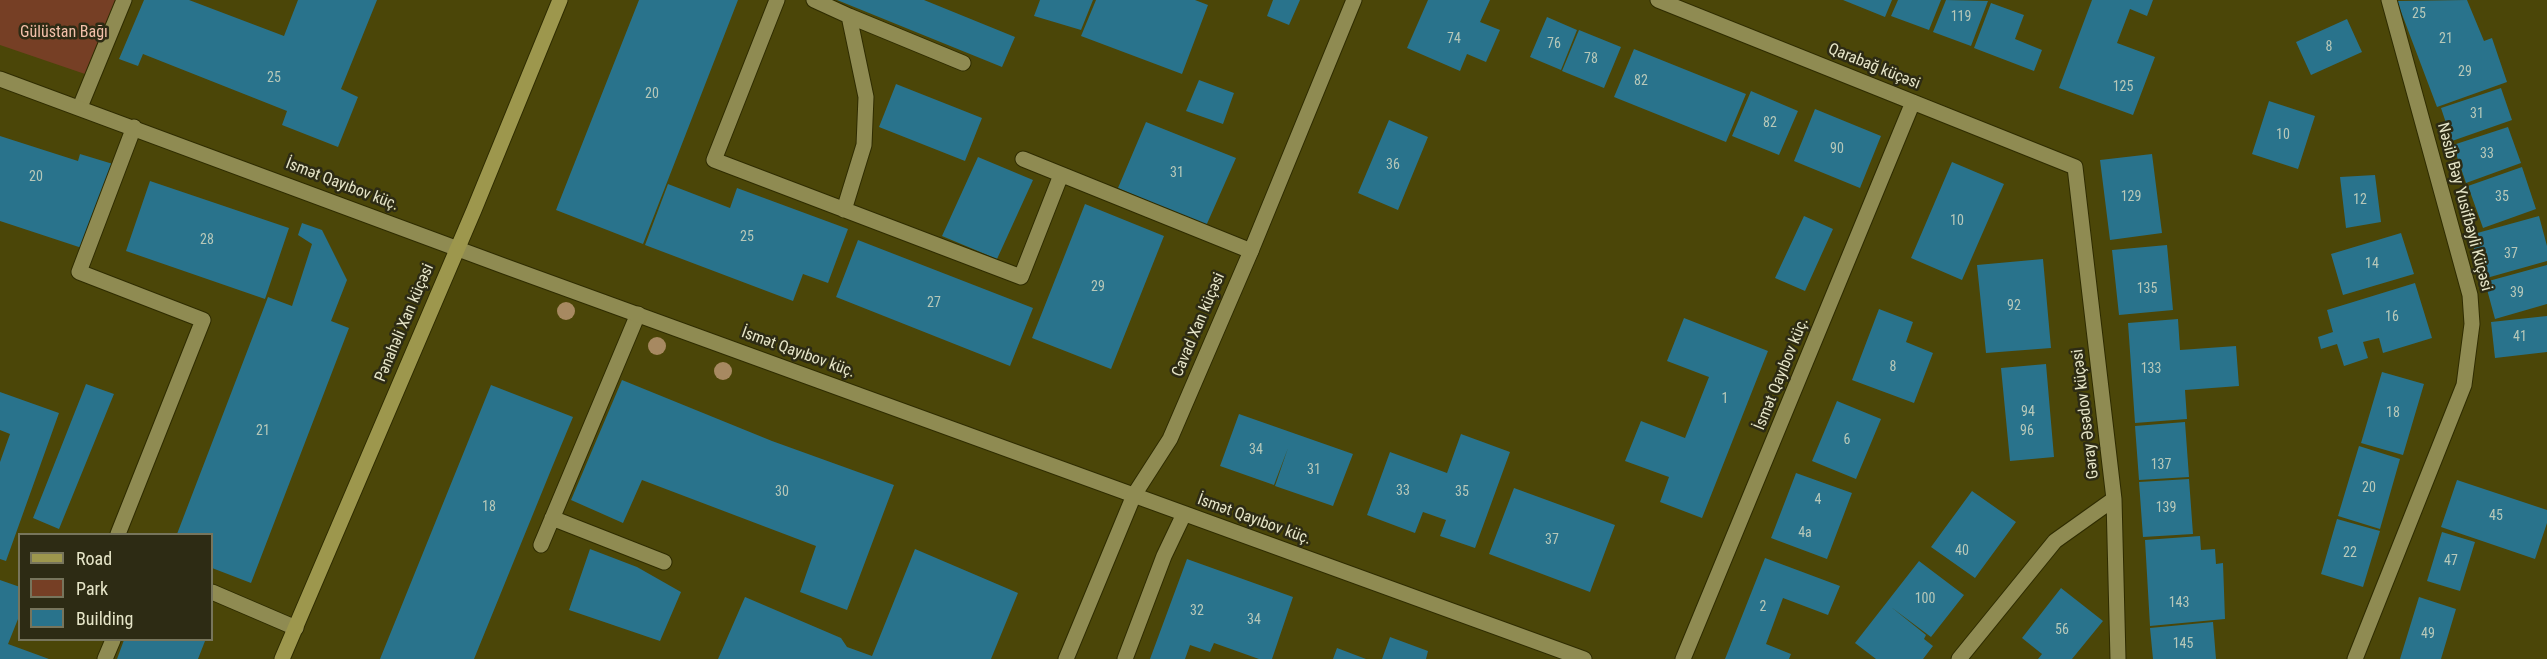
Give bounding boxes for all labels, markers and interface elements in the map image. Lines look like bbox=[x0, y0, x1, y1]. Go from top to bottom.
house number: 25 bbox=[2412, 6, 2426, 22]
house number: 119 bbox=[1951, 9, 1971, 25]
park label: Gülüstan Bağı bbox=[20, 23, 108, 43]
house number: 74 bbox=[1447, 31, 1461, 47]
house number: 21 bbox=[2439, 31, 2453, 47]
house number: 76 bbox=[1547, 36, 1561, 52]
house number: 8 bbox=[2326, 39, 2332, 55]
street label: Qarabağ küçəsi bbox=[1825, 40, 1923, 94]
house number: 78 bbox=[1584, 51, 1598, 67]
house number: 29 bbox=[2458, 64, 2472, 80]
house number: 25 bbox=[267, 70, 281, 86]
house number: 82 bbox=[1634, 73, 1648, 89]
house number: 125 bbox=[2113, 79, 2133, 95]
house number: 20 bbox=[645, 86, 659, 102]
house number: 31 bbox=[2470, 106, 2484, 122]
house number: 82 bbox=[1763, 115, 1777, 131]
street label: Nəsib Bəy Yusifbəyli Küçəsi bbox=[2432, 121, 2496, 293]
house number: 10 bbox=[2276, 127, 2290, 143]
house number: 90 bbox=[1830, 141, 1844, 157]
house number: 33 bbox=[2480, 146, 2494, 162]
street label: İsmət Qayıbov küç. bbox=[283, 155, 401, 215]
house number: 36 bbox=[1386, 157, 1400, 173]
house number: 31 bbox=[1170, 165, 1184, 181]
house number: 20 bbox=[29, 169, 43, 185]
house number: 129 bbox=[2121, 189, 2141, 205]
house number: 35 bbox=[2495, 189, 2509, 205]
house number: 12 bbox=[2353, 192, 2367, 208]
house number: 10 bbox=[1950, 213, 1964, 229]
house number: 25 bbox=[740, 229, 754, 245]
house number: 28 bbox=[200, 232, 214, 248]
house number: 37 bbox=[2504, 246, 2518, 262]
house number: 14 bbox=[2365, 256, 2379, 272]
street label: Pənahəli Xan küçəsi bbox=[371, 261, 439, 385]
street label: Cavad Xan küçəsi bbox=[1168, 270, 1230, 380]
house number: 29 bbox=[1091, 279, 1105, 295]
house number: 135 bbox=[2137, 281, 2157, 297]
house number: 39 bbox=[2510, 285, 2524, 301]
house number: 27 bbox=[927, 295, 941, 311]
house number: 92 bbox=[2007, 298, 2021, 314]
house number: 16 bbox=[2385, 309, 2399, 325]
street label: İsmət Qayıbov küç. bbox=[1751, 315, 1813, 433]
street label: İsmət Qayıbov küç. bbox=[738, 324, 858, 382]
house number: 41 bbox=[2513, 329, 2527, 345]
street label: Gəray Əsədov küçəsi bbox=[2069, 348, 2103, 480]
house number: 8 bbox=[1890, 359, 1896, 375]
house number: 133 bbox=[2141, 361, 2161, 377]
house number: 1 bbox=[1722, 391, 1728, 407]
house number: 94 bbox=[2021, 404, 2035, 420]
house number: 18 bbox=[2386, 405, 2400, 421]
house number: 21 bbox=[256, 423, 270, 439]
house number: 96 bbox=[2020, 423, 2034, 439]
house number: 6 bbox=[1844, 432, 1850, 448]
house number: 34 bbox=[1249, 442, 1263, 458]
house number: 137 bbox=[2151, 457, 2171, 473]
house number: 31 bbox=[1307, 462, 1321, 478]
house number: 20 bbox=[2362, 480, 2376, 496]
house number: 33 bbox=[1396, 483, 1410, 499]
house number: 30 bbox=[775, 484, 789, 500]
house number: 35 bbox=[1455, 484, 1469, 500]
street label: İsmət Qayıbov küç. bbox=[1194, 491, 1314, 549]
house number: 4 bbox=[1815, 492, 1821, 508]
house number: 18 bbox=[482, 499, 496, 515]
house number: 139 bbox=[2156, 500, 2176, 516]
house number: 45 bbox=[2489, 508, 2503, 524]
house number: 4a bbox=[1798, 525, 1812, 541]
house number: 37 bbox=[1545, 532, 1559, 548]
legend bbox=[18, 533, 213, 641]
house number: 40 bbox=[1955, 543, 1969, 559]
house number: 22 bbox=[2343, 545, 2357, 561]
text: Road bbox=[76, 548, 112, 569]
house number: 47 bbox=[2444, 553, 2458, 569]
text: Park bbox=[76, 578, 108, 599]
house number: 100 bbox=[1915, 591, 1935, 607]
house number: 143 bbox=[2169, 595, 2189, 611]
house number: 2 bbox=[1760, 599, 1766, 615]
house number: 32 bbox=[1190, 603, 1204, 619]
text: Building bbox=[76, 608, 133, 629]
house number: 34 bbox=[1247, 612, 1261, 628]
house number: 56 bbox=[2055, 622, 2069, 638]
house number: 49 bbox=[2421, 626, 2435, 642]
house number: 145 bbox=[2173, 636, 2193, 652]

